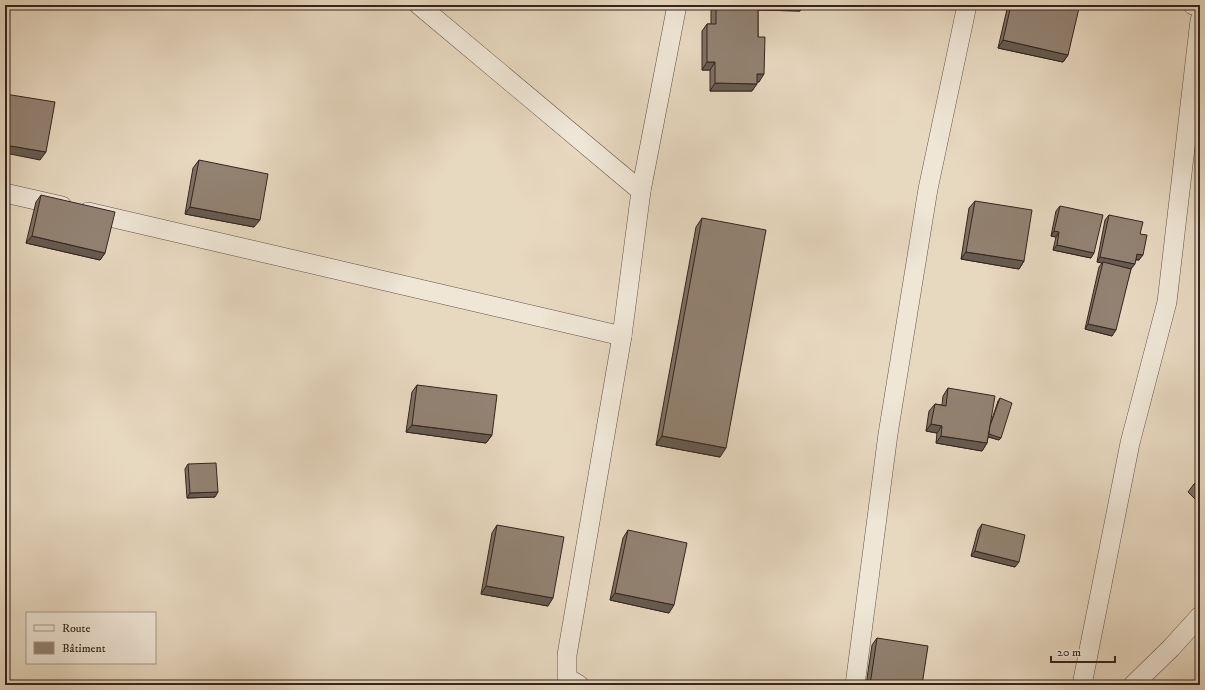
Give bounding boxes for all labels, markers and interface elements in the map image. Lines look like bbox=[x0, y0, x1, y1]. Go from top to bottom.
legend bbox=[26, 612, 156, 664]
text: Route bbox=[62, 621, 90, 636]
scale bar bbox=[1051, 638, 1115, 664]
text: Bâtiment bbox=[62, 641, 106, 656]
text: 20 m bbox=[1057, 645, 1081, 660]

